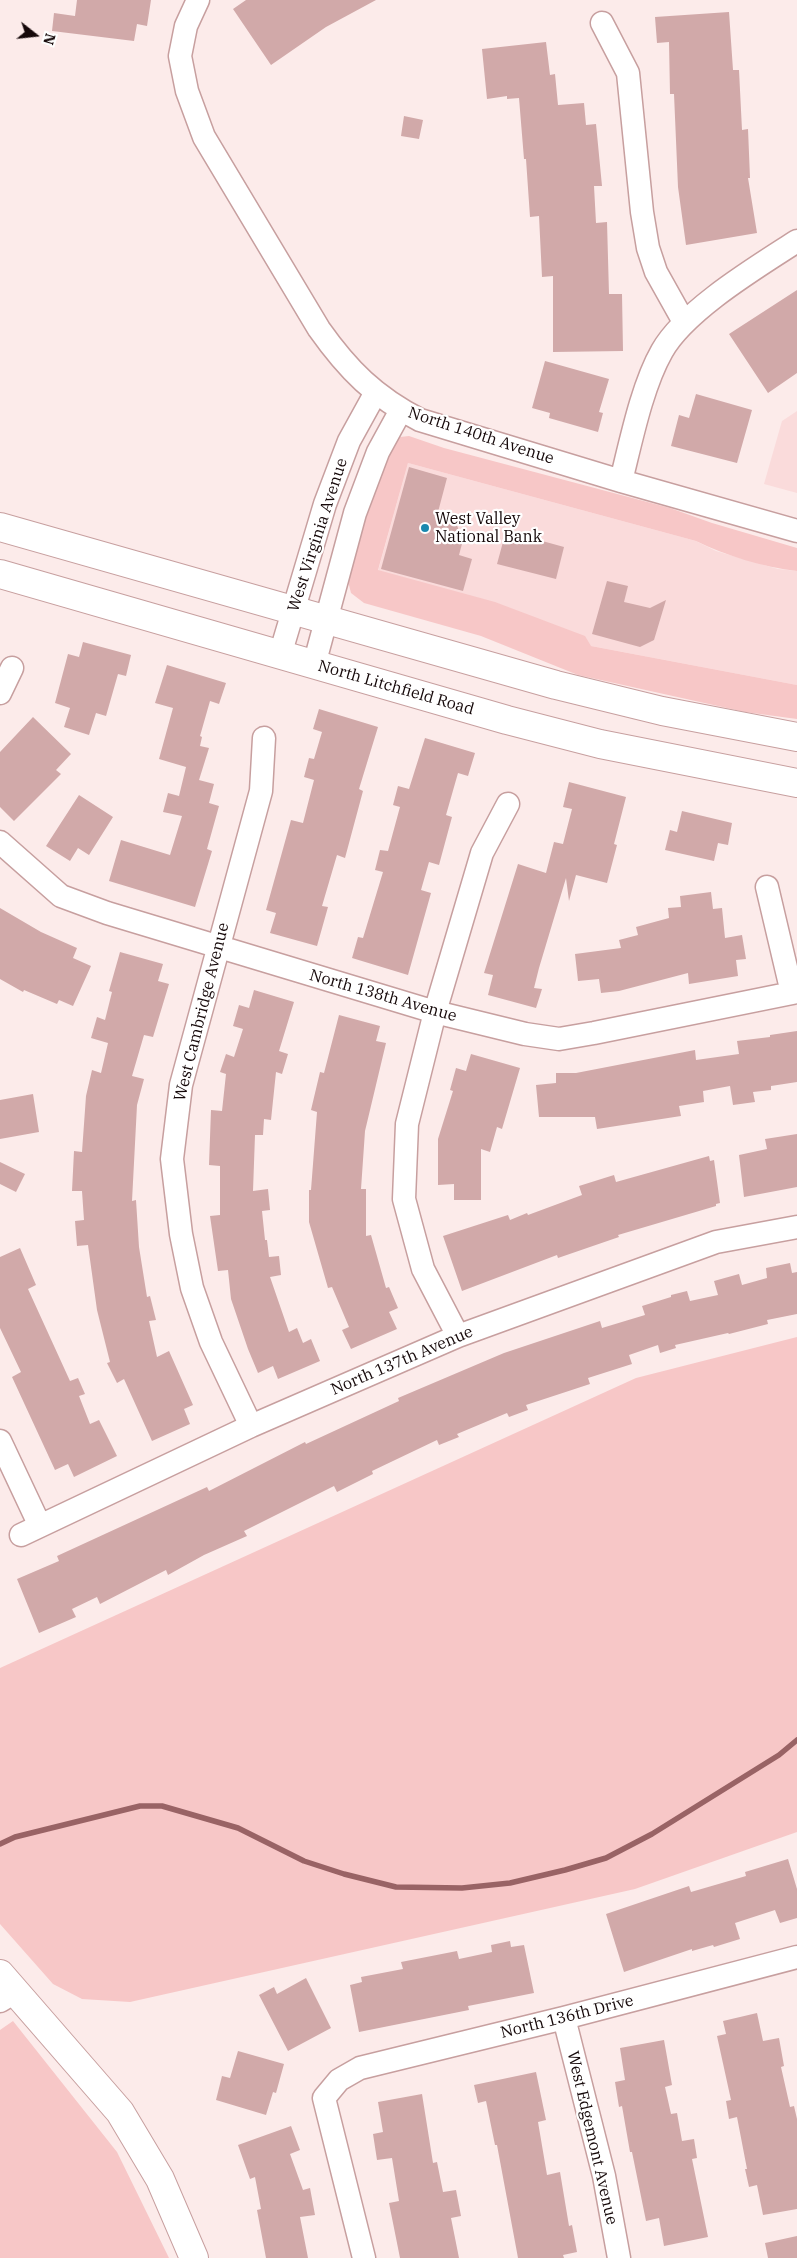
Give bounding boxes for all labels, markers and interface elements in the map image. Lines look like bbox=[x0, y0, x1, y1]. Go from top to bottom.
north arrow bbox=[10, 10, 60, 60]
text: N bbox=[39, 31, 60, 47]
street label: North 140th Avenue bbox=[406, 403, 556, 469]
street label: West Virginia Avenue bbox=[284, 456, 352, 614]
place label: West Valley National Bank bbox=[435, 509, 542, 547]
marker: West Valley National Bank bbox=[419, 522, 431, 534]
street label: North Litchfield Road bbox=[316, 657, 476, 719]
street label: West Cambridge Avenue bbox=[171, 921, 233, 1103]
street label: North 138th Avenue bbox=[307, 966, 459, 1026]
street label: North 137th Avenue bbox=[328, 1322, 476, 1400]
street label: North 136th Drive bbox=[498, 1991, 636, 2043]
street label: West Edgemont Avenue bbox=[563, 2049, 621, 2227]

